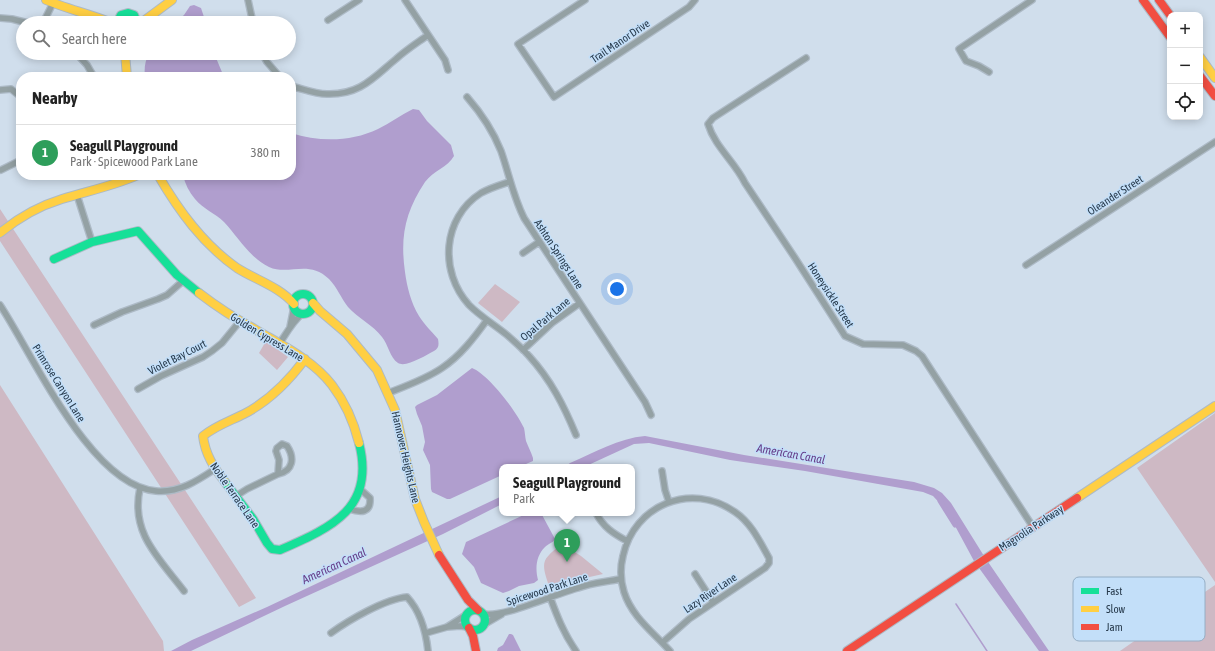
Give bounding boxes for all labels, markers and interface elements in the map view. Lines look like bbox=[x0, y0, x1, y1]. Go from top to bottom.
map controls bbox=[1167, 12, 1203, 120]
button: + bbox=[1167, 12, 1203, 48]
search box bbox=[16, 16, 296, 60]
street label: Trail Manor Drive bbox=[588, 17, 652, 65]
icon: search bbox=[30, 27, 52, 49]
text: Search here bbox=[62, 30, 127, 47]
button: − bbox=[1167, 48, 1203, 84]
button: locate bbox=[1167, 84, 1203, 120]
text: Nearby bbox=[32, 88, 78, 108]
text: Seagull Playground bbox=[70, 137, 178, 154]
text: 1 bbox=[42, 145, 48, 160]
text: 380 m bbox=[251, 145, 280, 160]
text: Park · Spicewood Park Lane bbox=[70, 154, 198, 169]
street label: Oleander Street bbox=[1085, 173, 1145, 217]
street label: Ashton Springs Lane bbox=[532, 217, 586, 291]
street label: Honeysickle Street bbox=[806, 260, 856, 330]
your location bbox=[607, 279, 627, 299]
street label: Opal Park Lane bbox=[518, 295, 572, 343]
street label: Golden Cypress Lane bbox=[228, 311, 306, 363]
street label: Violet Bay Court bbox=[146, 337, 208, 377]
street label: Primrose Canyon Lane bbox=[30, 342, 88, 424]
street label: Hannover Heights Lane bbox=[390, 410, 422, 504]
water label: American Canal bbox=[755, 441, 826, 467]
street label: Noble Terrace Lane bbox=[208, 460, 262, 530]
popup bbox=[499, 464, 635, 516]
text: Seagull Playground bbox=[513, 474, 621, 491]
text: Park bbox=[513, 491, 535, 506]
street label: Magnolia Parkway bbox=[997, 502, 1066, 553]
pin: 1 bbox=[554, 529, 580, 562]
water label: American Canal bbox=[299, 545, 368, 587]
street label: Spicewood Park Lane bbox=[505, 570, 589, 608]
street label: Lazy River Lane bbox=[681, 571, 739, 615]
legend bbox=[1073, 577, 1205, 641]
text: Fast bbox=[1106, 585, 1122, 597]
text: Slow bbox=[1106, 603, 1125, 615]
text: Jam bbox=[1106, 621, 1123, 633]

